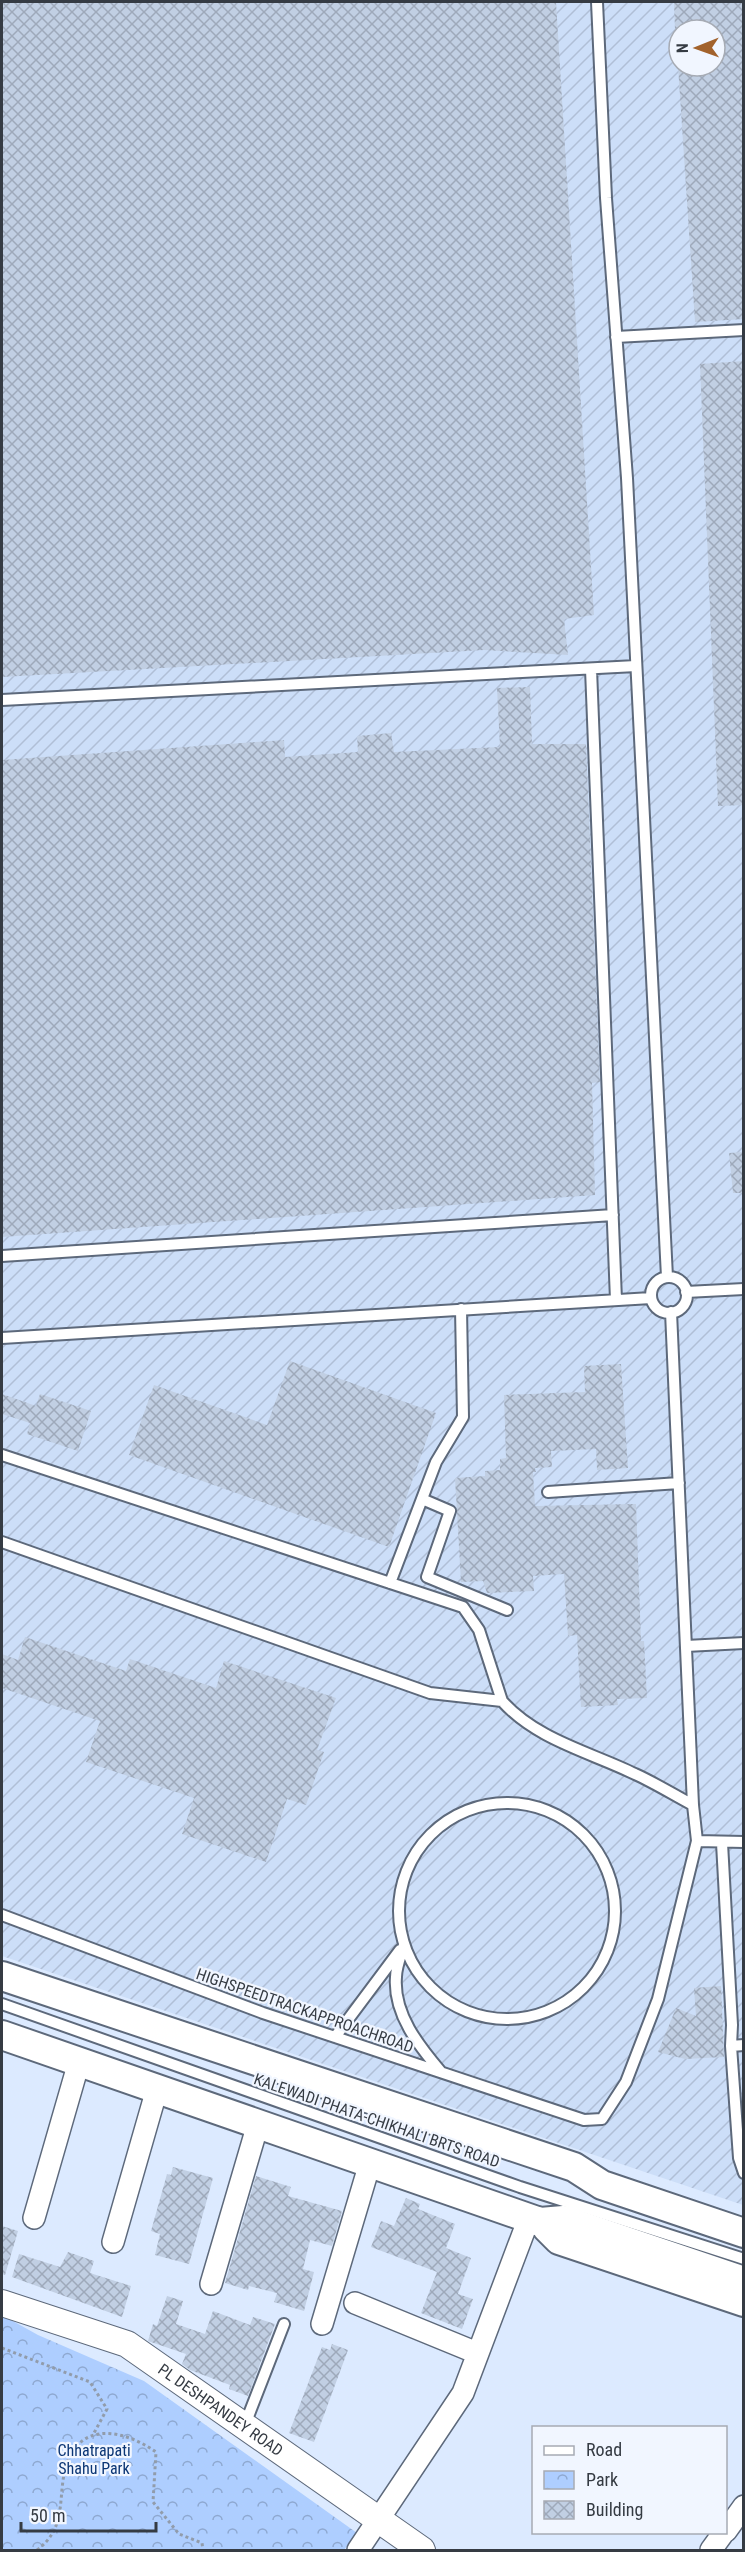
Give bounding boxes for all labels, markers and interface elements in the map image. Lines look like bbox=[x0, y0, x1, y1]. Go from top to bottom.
north arrow bbox=[667, 18, 727, 78]
text: N bbox=[673, 43, 692, 53]
street label: HIGHSPEEDTRACKAPPROACHROAD bbox=[194, 1964, 416, 2057]
street label: KALEWADI PHATA-CHIKHALI BRTS ROAD bbox=[251, 2069, 502, 2172]
street label: PL DESHPANDEY ROAD bbox=[154, 2360, 287, 2460]
legend bbox=[532, 2426, 727, 2534]
text: Road bbox=[586, 2439, 622, 2460]
park label: Chhatrapati Shahu Park bbox=[57, 2441, 131, 2478]
text: Park bbox=[586, 2469, 618, 2490]
scale bar bbox=[21, 2495, 156, 2533]
text: Building bbox=[586, 2499, 643, 2520]
text: 50 m bbox=[30, 2505, 65, 2526]

